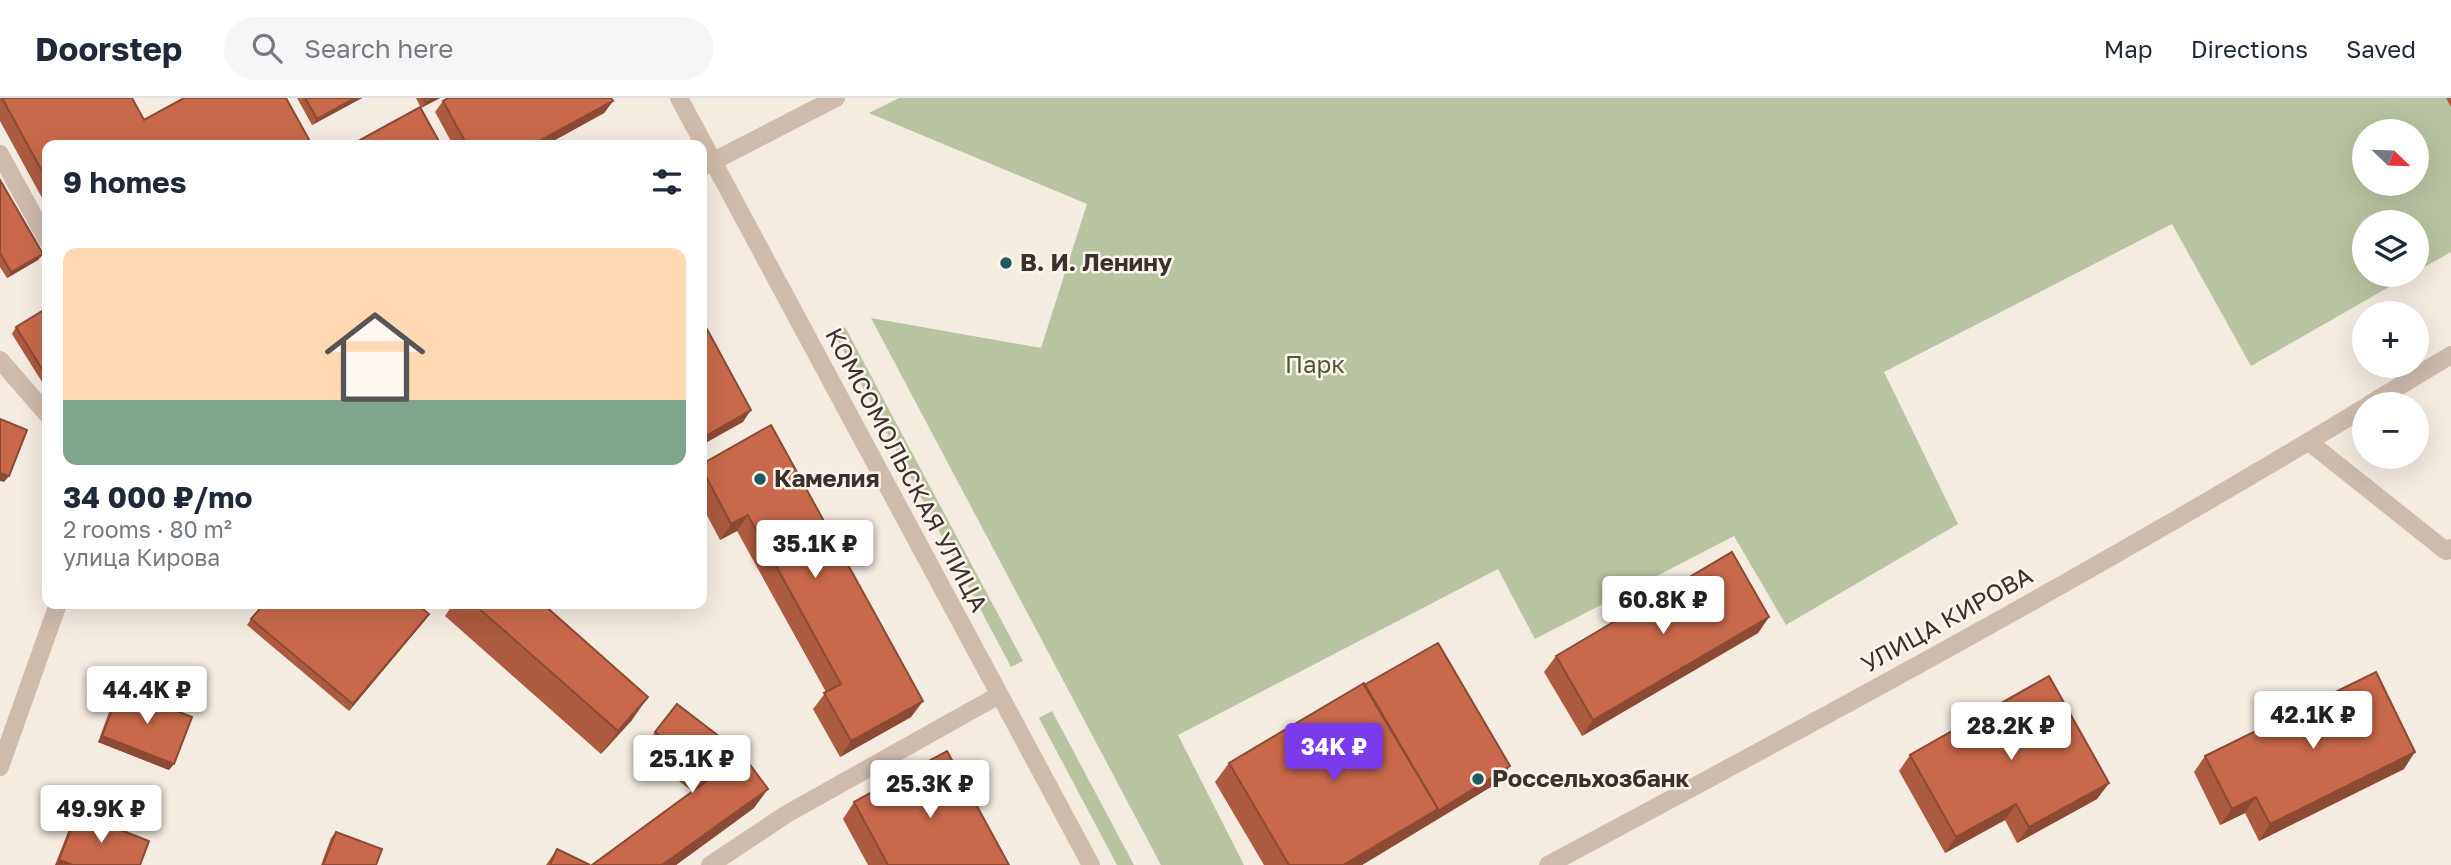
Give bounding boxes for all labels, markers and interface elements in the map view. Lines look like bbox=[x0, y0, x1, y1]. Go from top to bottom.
search box bbox=[224, 17, 714, 80]
text: Doorstep bbox=[35, 29, 182, 68]
icon: search bbox=[248, 29, 286, 67]
text: Search here bbox=[304, 33, 453, 64]
text: Map bbox=[2104, 34, 2153, 63]
text: Directions bbox=[2191, 34, 2308, 63]
text: Saved bbox=[2346, 34, 2416, 63]
north arrow bbox=[2352, 119, 2429, 196]
map controls bbox=[2352, 119, 2429, 469]
icon: filters bbox=[648, 163, 686, 201]
text: 9 homes bbox=[63, 164, 186, 200]
button: layers bbox=[2352, 210, 2429, 287]
place label: В. И. Ленину bbox=[1020, 247, 1173, 276]
marker: В. И. Ленину bbox=[998, 255, 1014, 271]
icon: home bbox=[312, 294, 438, 420]
button: + bbox=[2352, 301, 2429, 378]
street label: КОМСОМОЛЬСКАЯ УЛИЦА bbox=[820, 322, 995, 616]
park label: Парк bbox=[1285, 349, 1345, 378]
button: − bbox=[2352, 392, 2429, 469]
place label: Камелия bbox=[774, 463, 880, 492]
marker: Камелия bbox=[752, 471, 768, 487]
text: 34 000 ₽/mo bbox=[63, 479, 252, 515]
text: 2 rooms · 80 m² bbox=[63, 515, 232, 543]
pin: 35.1K ₽ bbox=[750, 520, 880, 580]
text: 35.1K ₽ bbox=[772, 529, 858, 557]
text: улица Кирова bbox=[63, 543, 220, 571]
street label: УЛИЦА КИРОВА bbox=[1856, 560, 2037, 678]
pin: 60.8K ₽ bbox=[1598, 576, 1728, 636]
text: 60.8K ₽ bbox=[1618, 585, 1708, 613]
pin: 44.4K ₽ bbox=[82, 666, 212, 726]
text: 44.4K ₽ bbox=[103, 675, 191, 703]
pin: 42.1K ₽ bbox=[2248, 692, 2378, 751]
text: 42.1K ₽ bbox=[2270, 700, 2356, 728]
pin: 28.2K ₽ bbox=[1946, 702, 2076, 762]
text: 28.2K ₽ bbox=[1967, 711, 2055, 739]
pin: 34K ₽ bbox=[1285, 724, 1383, 783]
text: 34K ₽ bbox=[1301, 732, 1367, 760]
pin: 25.1K ₽ bbox=[627, 736, 757, 795]
text: 25.1K ₽ bbox=[649, 744, 735, 772]
pin: 25.3K ₽ bbox=[865, 760, 995, 820]
place label: Россельхозбанк bbox=[1492, 763, 1689, 792]
text: 25.3K ₽ bbox=[886, 769, 974, 797]
marker: Россельхозбанк bbox=[1470, 771, 1486, 787]
pin: 49.9K ₽ bbox=[36, 786, 166, 845]
text: 49.9K ₽ bbox=[57, 794, 145, 822]

